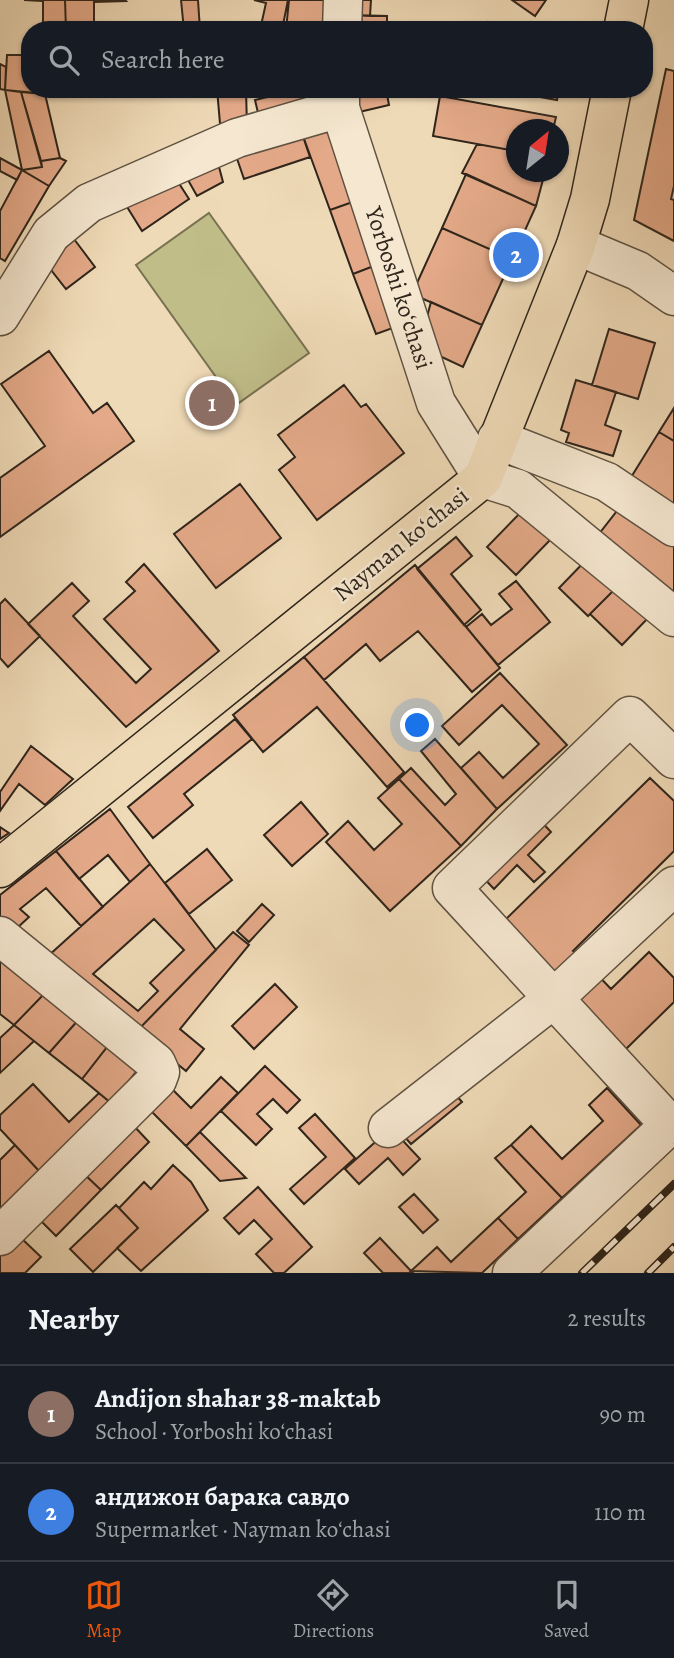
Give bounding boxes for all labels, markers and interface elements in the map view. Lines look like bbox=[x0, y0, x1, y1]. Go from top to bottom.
search box bbox=[21, 21, 653, 98]
icon: search bbox=[45, 41, 83, 79]
text: Search here bbox=[101, 42, 225, 77]
north arrow bbox=[506, 119, 569, 182]
street label: Yorboshi koʻchasi bbox=[357, 202, 440, 374]
pin: 2 bbox=[493, 229, 539, 281]
pin: 1 bbox=[189, 377, 235, 429]
street label: Nayman koʻchasi bbox=[327, 479, 475, 609]
your location bbox=[400, 708, 434, 742]
text: Nearby bbox=[28, 1299, 119, 1339]
text: 2 results bbox=[568, 1303, 646, 1334]
text: Andijon shahar 38-maktab bbox=[95, 1381, 381, 1416]
text: 1 bbox=[47, 1399, 55, 1430]
text: 90 m bbox=[600, 1399, 646, 1430]
text: School · Yorboshi koʻchasi bbox=[95, 1416, 333, 1447]
text: андижон барака савдо bbox=[95, 1479, 350, 1514]
text: 2 bbox=[45, 1497, 57, 1528]
text: 110 m bbox=[594, 1497, 646, 1528]
text: Supermarket · Nayman koʻchasi bbox=[95, 1514, 391, 1545]
tab: Map bbox=[85, 1576, 123, 1644]
tab: Directions bbox=[293, 1576, 374, 1644]
tab: Saved bbox=[544, 1576, 589, 1644]

